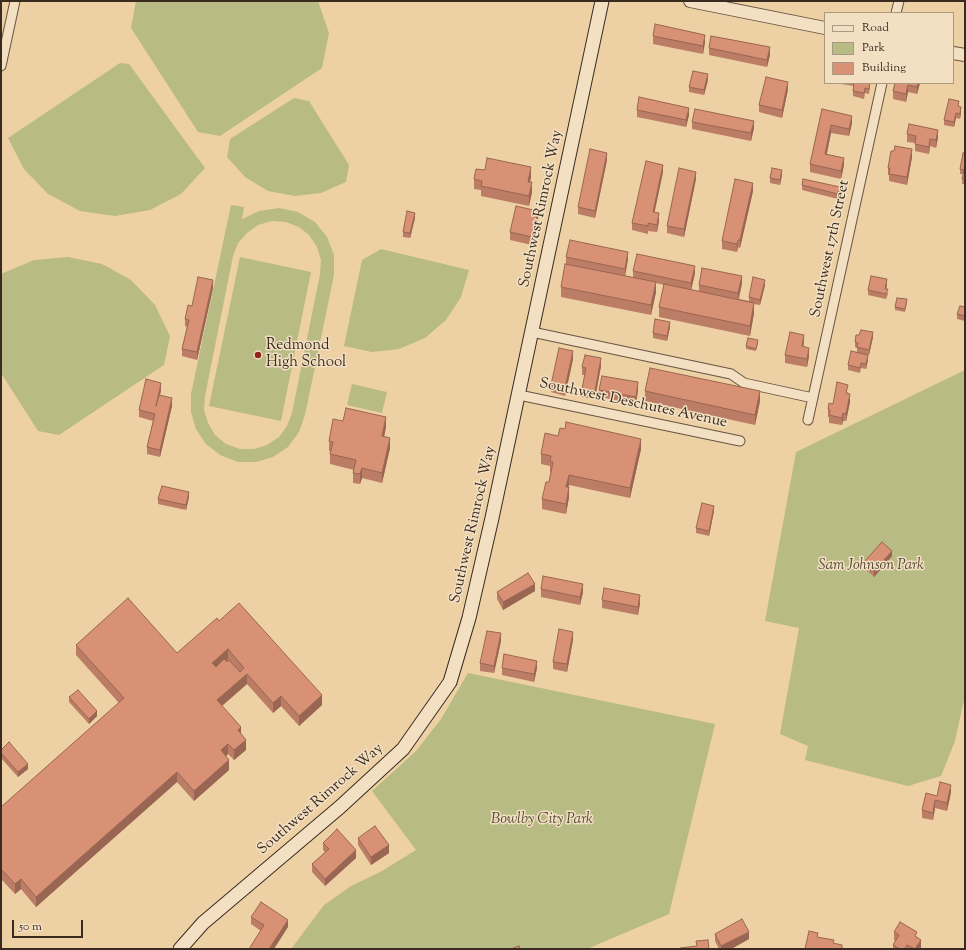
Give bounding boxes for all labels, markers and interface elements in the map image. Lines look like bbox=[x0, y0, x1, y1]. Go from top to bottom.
legend bbox=[824, 12, 954, 84]
text: Road bbox=[862, 19, 889, 37]
text: Park bbox=[862, 39, 885, 57]
text: Building bbox=[862, 59, 906, 77]
street label: Southwest Rimrock Way bbox=[516, 129, 568, 289]
street label: Southwest 17th Street bbox=[808, 179, 854, 319]
place label: Redmond High School bbox=[266, 337, 346, 372]
marker: Redmond High School bbox=[253, 350, 263, 360]
street label: Southwest Deschutes Avenue bbox=[537, 375, 729, 433]
street label: Southwest Rimrock Way bbox=[447, 445, 501, 605]
park label: Sam Johnson Park bbox=[818, 557, 924, 575]
street label: Southwest Rimrock Way bbox=[254, 740, 388, 860]
park label: Bowlby City Park bbox=[491, 811, 593, 829]
scale bar bbox=[14, 912, 85, 938]
text: 50 m bbox=[19, 918, 42, 936]

